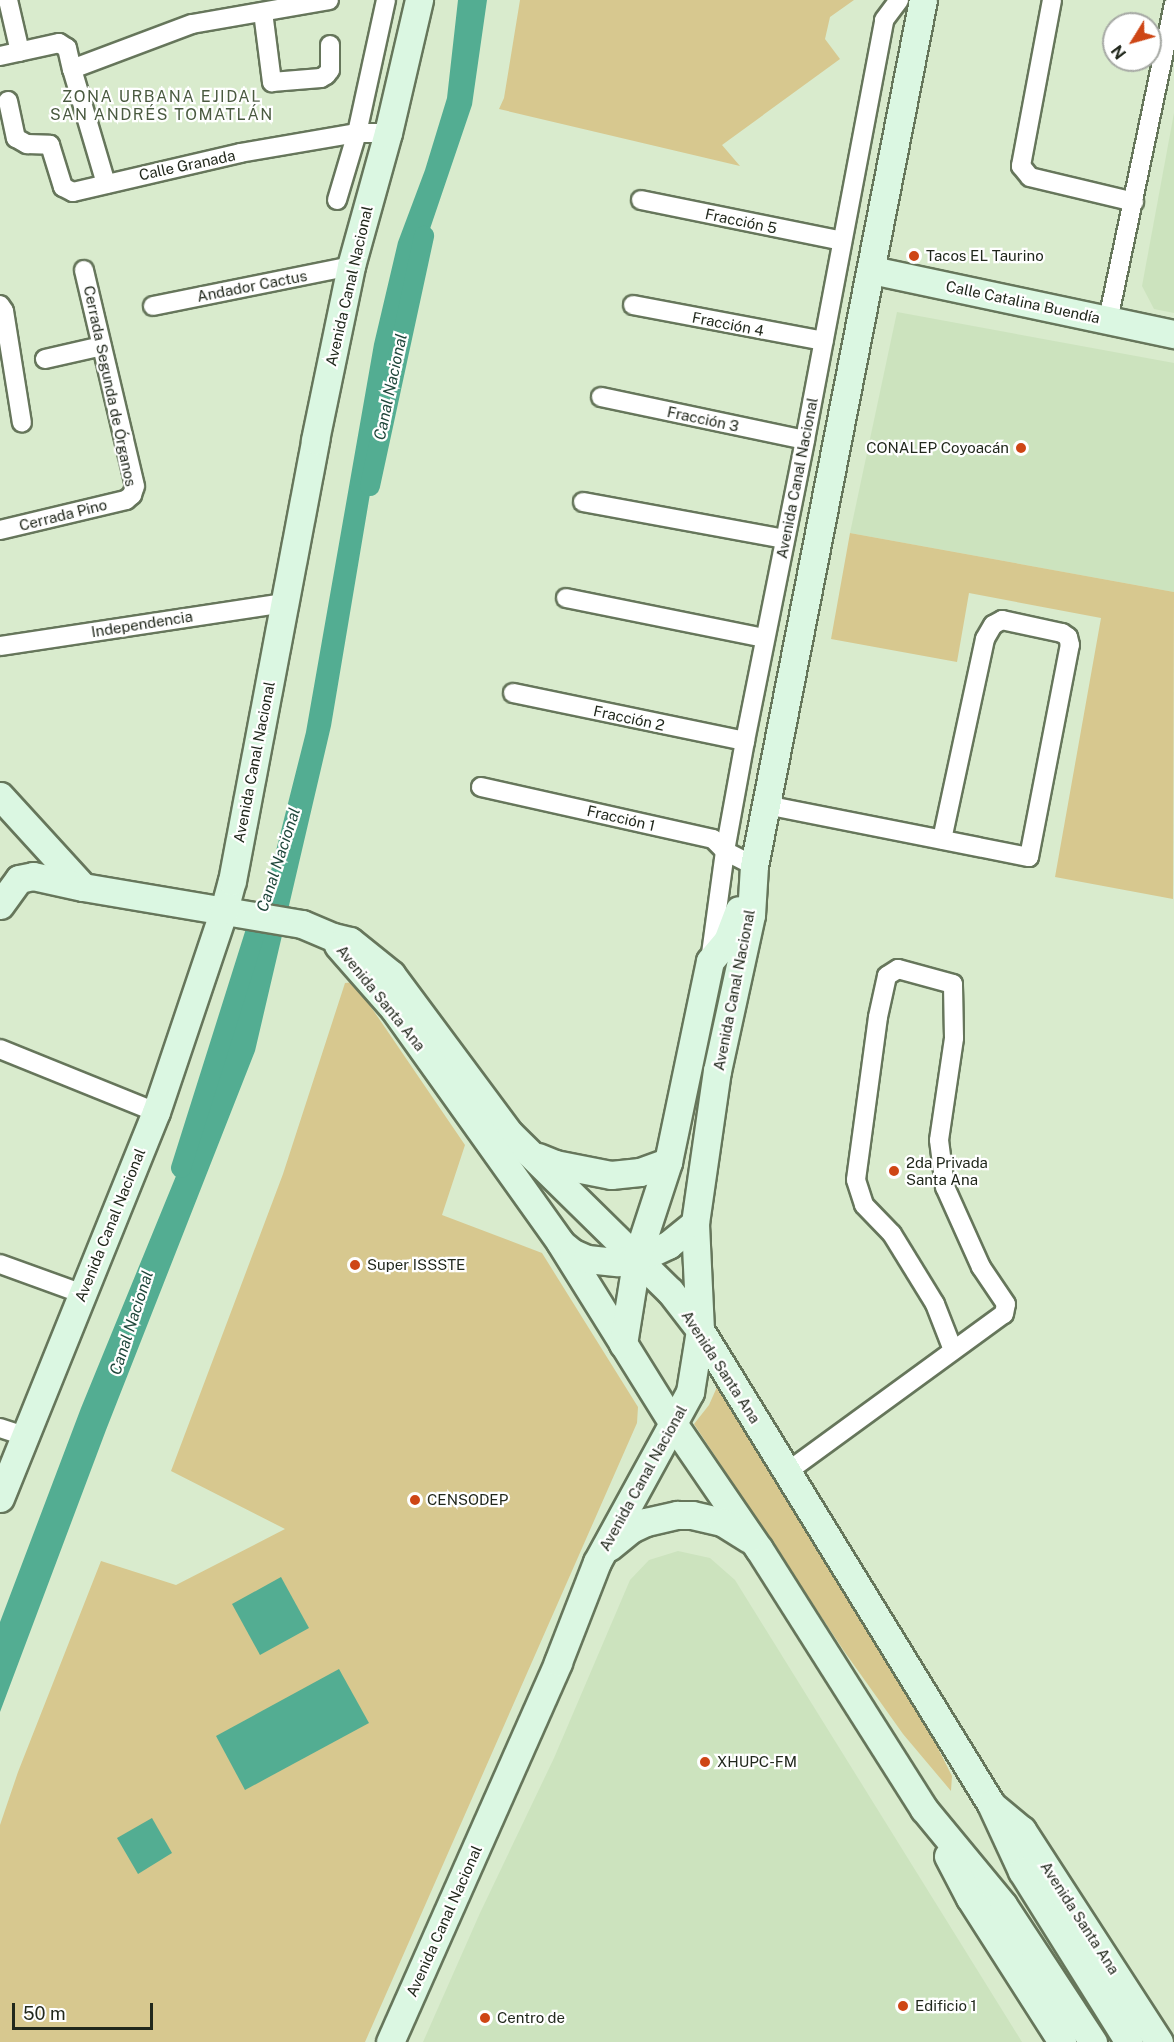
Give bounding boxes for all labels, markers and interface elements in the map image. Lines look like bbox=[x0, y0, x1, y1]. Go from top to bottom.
north arrow bbox=[1102, 12, 1162, 72]
text: N bbox=[1107, 41, 1130, 63]
district label: ZONA URBANA EJIDAL SAN ANDRÉS TOMATLÁN bbox=[50, 87, 274, 125]
street label: Calle Granada bbox=[137, 146, 237, 184]
street label: Avenida Canal Nacional bbox=[322, 204, 376, 368]
street label: Fracción 5 bbox=[703, 205, 779, 237]
place label: Tacos EL Taurino bbox=[926, 247, 1044, 265]
marker: Tacos EL Taurino bbox=[907, 249, 921, 263]
street label: Andador Cactus bbox=[195, 266, 309, 306]
street label: Calle Catalina Buendía bbox=[944, 277, 1102, 327]
street label: Cerrada Segunda de Órganos bbox=[80, 284, 140, 488]
street label: Fracción 4 bbox=[691, 308, 765, 340]
water label: Canal Nacional bbox=[370, 332, 412, 442]
street label: Avenida Canal Nacional bbox=[773, 396, 821, 560]
street label: Fracción 3 bbox=[665, 403, 741, 435]
place label: CONALEP Coyoacán bbox=[866, 439, 1009, 457]
marker: CONALEP Coyoacán bbox=[1014, 441, 1028, 455]
street label: Cerrada Pino bbox=[17, 495, 109, 535]
street label: Independencia bbox=[90, 607, 194, 641]
street label: Avenida Canal Nacional bbox=[230, 680, 278, 844]
street label: Fracción 2 bbox=[592, 702, 666, 734]
street label: Fracción 1 bbox=[585, 801, 657, 835]
water label: Canal Nacional bbox=[253, 806, 305, 914]
street label: Avenida Canal Nacional bbox=[710, 908, 758, 1072]
street label: Avenida Santa Ana bbox=[333, 941, 429, 1055]
street label: Avenida Canal Nacional bbox=[71, 1146, 149, 1304]
place label: 2da Privada Santa Ana bbox=[906, 1153, 988, 1188]
marker: 2da Privada Santa Ana bbox=[887, 1164, 901, 1178]
place label: Super ISSSTE bbox=[367, 1256, 465, 1274]
marker: Super ISSSTE bbox=[348, 1258, 362, 1272]
water label: Canal Nacional bbox=[106, 1269, 158, 1377]
street label: Avenida Santa Ana bbox=[678, 1307, 764, 1427]
street label: Avenida Canal Nacional bbox=[595, 1402, 691, 1554]
place label: CENSODEP bbox=[427, 1491, 508, 1509]
marker: CENSODEP bbox=[408, 1493, 422, 1507]
place label: XHUPC-FM bbox=[717, 1753, 797, 1771]
marker: XHUPC-FM bbox=[698, 1755, 712, 1769]
street label: Avenida Canal Nacional bbox=[402, 1843, 486, 1999]
street label: Avenida Santa Ana bbox=[1037, 1858, 1123, 1978]
scale bar bbox=[15, 1991, 156, 2029]
place label: Edificio 1 bbox=[915, 1997, 977, 2015]
marker: Edificio 1 bbox=[896, 1999, 910, 2013]
text: 50 m bbox=[23, 2003, 66, 2024]
place label: Centro de bbox=[497, 2009, 565, 2027]
marker: Centro de bbox=[478, 2011, 492, 2025]

